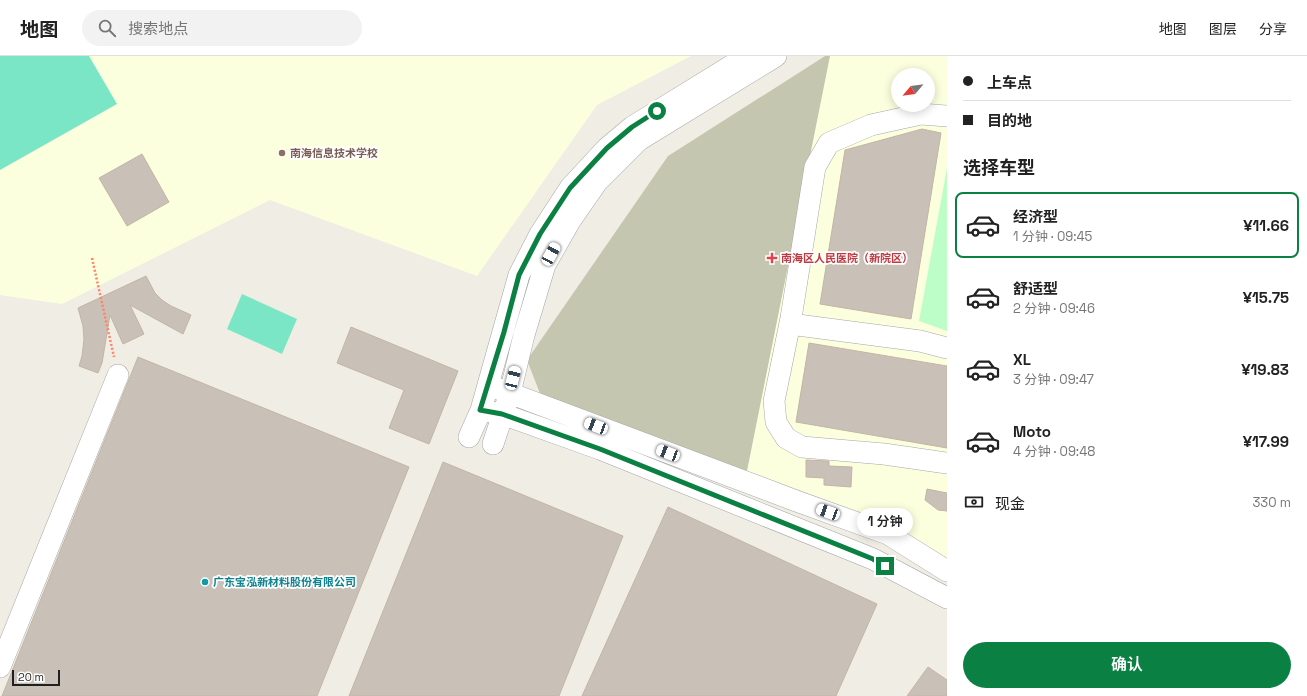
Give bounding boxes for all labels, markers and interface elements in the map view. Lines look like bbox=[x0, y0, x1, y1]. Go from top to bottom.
search box bbox=[82, 10, 362, 46]
text: 地图 bbox=[20, 17, 58, 42]
icon: search bbox=[96, 17, 118, 39]
text: 搜索地点 bbox=[128, 19, 188, 38]
text: 地图 bbox=[1159, 20, 1187, 38]
text: 图层 bbox=[1209, 20, 1237, 38]
text: 分享 bbox=[1259, 20, 1287, 38]
north arrow bbox=[891, 68, 935, 112]
map controls bbox=[891, 68, 935, 112]
text: 上车点 bbox=[987, 73, 1032, 92]
route start bbox=[648, 102, 666, 120]
text: 目的地 bbox=[987, 111, 1032, 130]
place label: 南海信息技术学校 bbox=[290, 146, 378, 160]
marker: 南海信息技术学校 bbox=[277, 148, 287, 158]
text: 选择车型 bbox=[963, 156, 1035, 179]
icon: car bbox=[965, 207, 1001, 243]
text: 经济型 bbox=[1013, 207, 1058, 226]
text: ¥11.66 bbox=[1243, 216, 1289, 235]
text: 1 分钟 · 09:45 bbox=[1013, 228, 1092, 245]
car bbox=[540, 241, 562, 267]
place label: 南海区人民医院（新院区） bbox=[781, 251, 913, 265]
marker: 南海区人民医院（新院区） bbox=[766, 252, 778, 264]
icon: car bbox=[965, 279, 1001, 315]
text: 舒适型 bbox=[1013, 279, 1058, 298]
text: ¥15.75 bbox=[1243, 288, 1289, 307]
text: 2 分钟 · 09:46 bbox=[1013, 300, 1095, 317]
text: XL bbox=[1013, 350, 1031, 369]
icon: car bbox=[965, 351, 1001, 387]
text: ¥19.83 bbox=[1241, 360, 1289, 379]
car bbox=[504, 365, 522, 391]
text: 3 分钟 · 09:47 bbox=[1013, 371, 1094, 388]
car bbox=[583, 416, 609, 436]
text: Moto bbox=[1013, 422, 1051, 441]
icon: car bbox=[965, 423, 1001, 459]
text: ¥17.99 bbox=[1243, 432, 1289, 451]
car bbox=[655, 443, 681, 463]
text: 4 分钟 · 09:48 bbox=[1013, 443, 1095, 460]
icon: cash bbox=[963, 491, 985, 513]
text: 现金 bbox=[995, 494, 1025, 513]
text: 330 m bbox=[1252, 494, 1291, 511]
car bbox=[815, 502, 841, 522]
callout: 1 分钟 bbox=[857, 508, 913, 536]
text: 1 分钟 bbox=[867, 513, 903, 530]
route end bbox=[876, 557, 894, 575]
place label: 广东宝泓新材料股份有限公司 bbox=[213, 575, 356, 589]
marker: 广东宝泓新材料股份有限公司 bbox=[200, 577, 210, 587]
button: 确认 bbox=[963, 642, 1291, 688]
scale bar bbox=[12, 668, 60, 687]
text: 20 m bbox=[18, 670, 44, 684]

